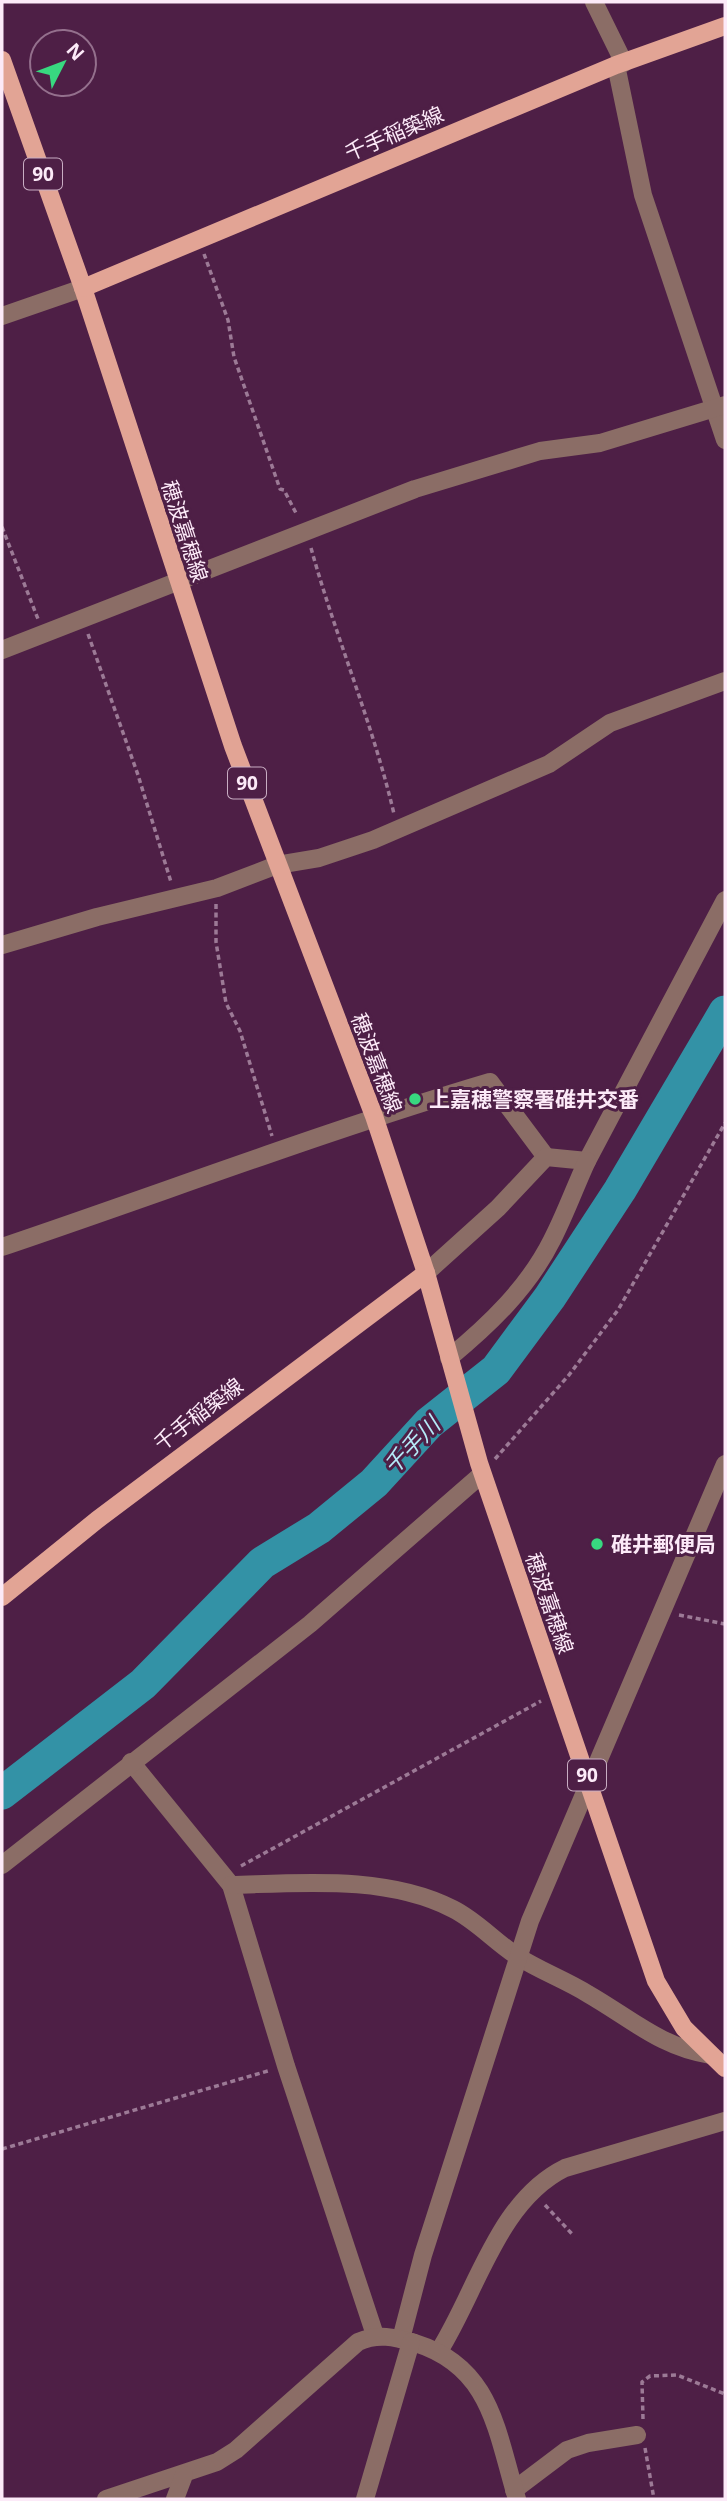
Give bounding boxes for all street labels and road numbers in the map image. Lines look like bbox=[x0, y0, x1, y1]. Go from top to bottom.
street label: 千手稲築線 bbox=[340, 100, 448, 166]
road number: 90 bbox=[24, 158, 62, 190]
street label: 穂波嘉穂線 bbox=[155, 477, 215, 585]
road number: 90 bbox=[228, 768, 266, 798]
street label: 穂波嘉穂線 bbox=[345, 1009, 409, 1117]
street label: 千手稲築線 bbox=[148, 1371, 248, 1457]
street label: 穂波嘉穂線 bbox=[520, 1549, 580, 1657]
road number: 90 bbox=[568, 1760, 606, 1791]

